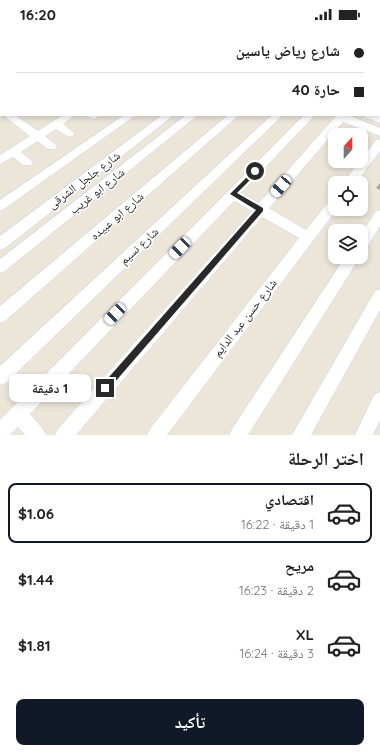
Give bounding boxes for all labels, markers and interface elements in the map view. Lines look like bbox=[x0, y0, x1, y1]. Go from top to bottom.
text: 16:20 bbox=[20, 5, 56, 24]
text: شارع رياض ياسين bbox=[236, 41, 340, 60]
text: حارة 40 bbox=[292, 80, 340, 99]
north arrow bbox=[328, 128, 368, 168]
map controls bbox=[328, 128, 368, 264]
street label: شارع جلجل الشرقى bbox=[45, 148, 123, 212]
route start bbox=[246, 162, 264, 180]
street label: شارع ابو غريب bbox=[66, 164, 128, 218]
car bbox=[269, 173, 293, 199]
button: locate bbox=[328, 176, 368, 216]
street label: شارع ابو عبيده bbox=[87, 188, 147, 244]
street label: شارع نسيم bbox=[116, 224, 162, 268]
button: layers bbox=[328, 224, 368, 264]
car bbox=[167, 235, 193, 261]
street label: شارع حسن عبد الدايم bbox=[209, 276, 281, 360]
car bbox=[102, 301, 128, 327]
callout: 1 دقيقة bbox=[9, 374, 91, 402]
route end bbox=[96, 379, 114, 397]
text: 1 دقيقة bbox=[32, 380, 68, 396]
text: اختر الرحلة bbox=[288, 447, 364, 470]
text: اقتصادي bbox=[265, 490, 314, 509]
icon: car bbox=[326, 495, 362, 531]
text: $1.06 bbox=[18, 504, 54, 523]
text: 1 دقيقة · 16:22 bbox=[241, 516, 314, 532]
text: مريح bbox=[285, 556, 314, 575]
icon: car bbox=[326, 561, 362, 597]
text: $1.44 bbox=[18, 570, 54, 589]
text: 2 دقيقة · 16:23 bbox=[239, 582, 314, 598]
text: XL bbox=[296, 625, 314, 644]
icon: car bbox=[326, 627, 362, 663]
text: $1.81 bbox=[18, 636, 51, 655]
text: 3 دقيقة · 16:24 bbox=[239, 645, 314, 661]
button: تأكيد bbox=[16, 699, 364, 745]

